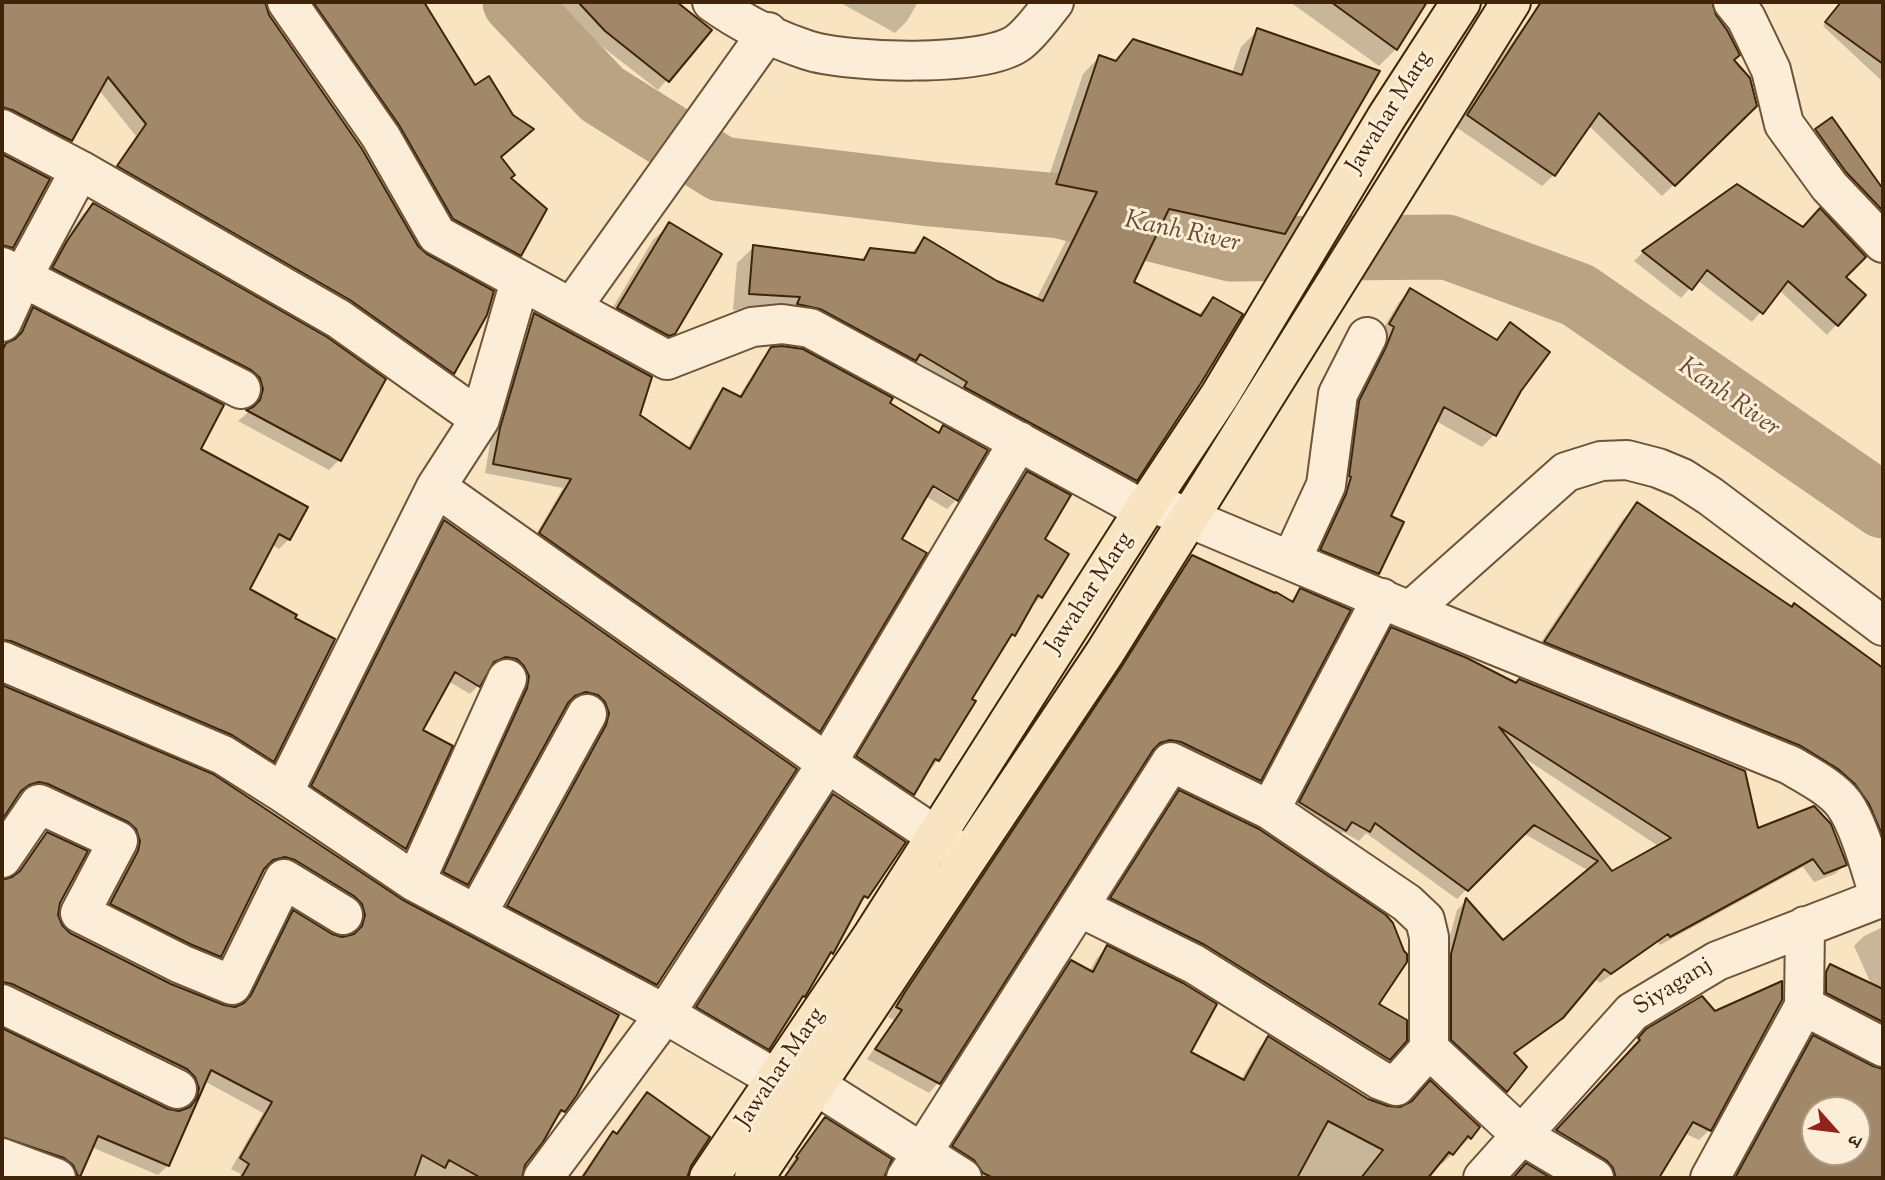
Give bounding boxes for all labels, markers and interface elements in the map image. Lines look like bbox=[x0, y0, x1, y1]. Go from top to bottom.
street label: Jawahar Marg bbox=[1342, 46, 1440, 180]
water label: Kanh River bbox=[1121, 207, 1243, 261]
water label: Kanh River bbox=[1671, 353, 1785, 445]
street label: Jawahar Marg bbox=[1041, 528, 1141, 660]
street label: Siyaganj bbox=[1630, 953, 1718, 1023]
street label: Jawahar Marg bbox=[731, 1003, 833, 1135]
north arrow bbox=[1801, 1096, 1871, 1166]
text: उ bbox=[1839, 1130, 1867, 1151]

